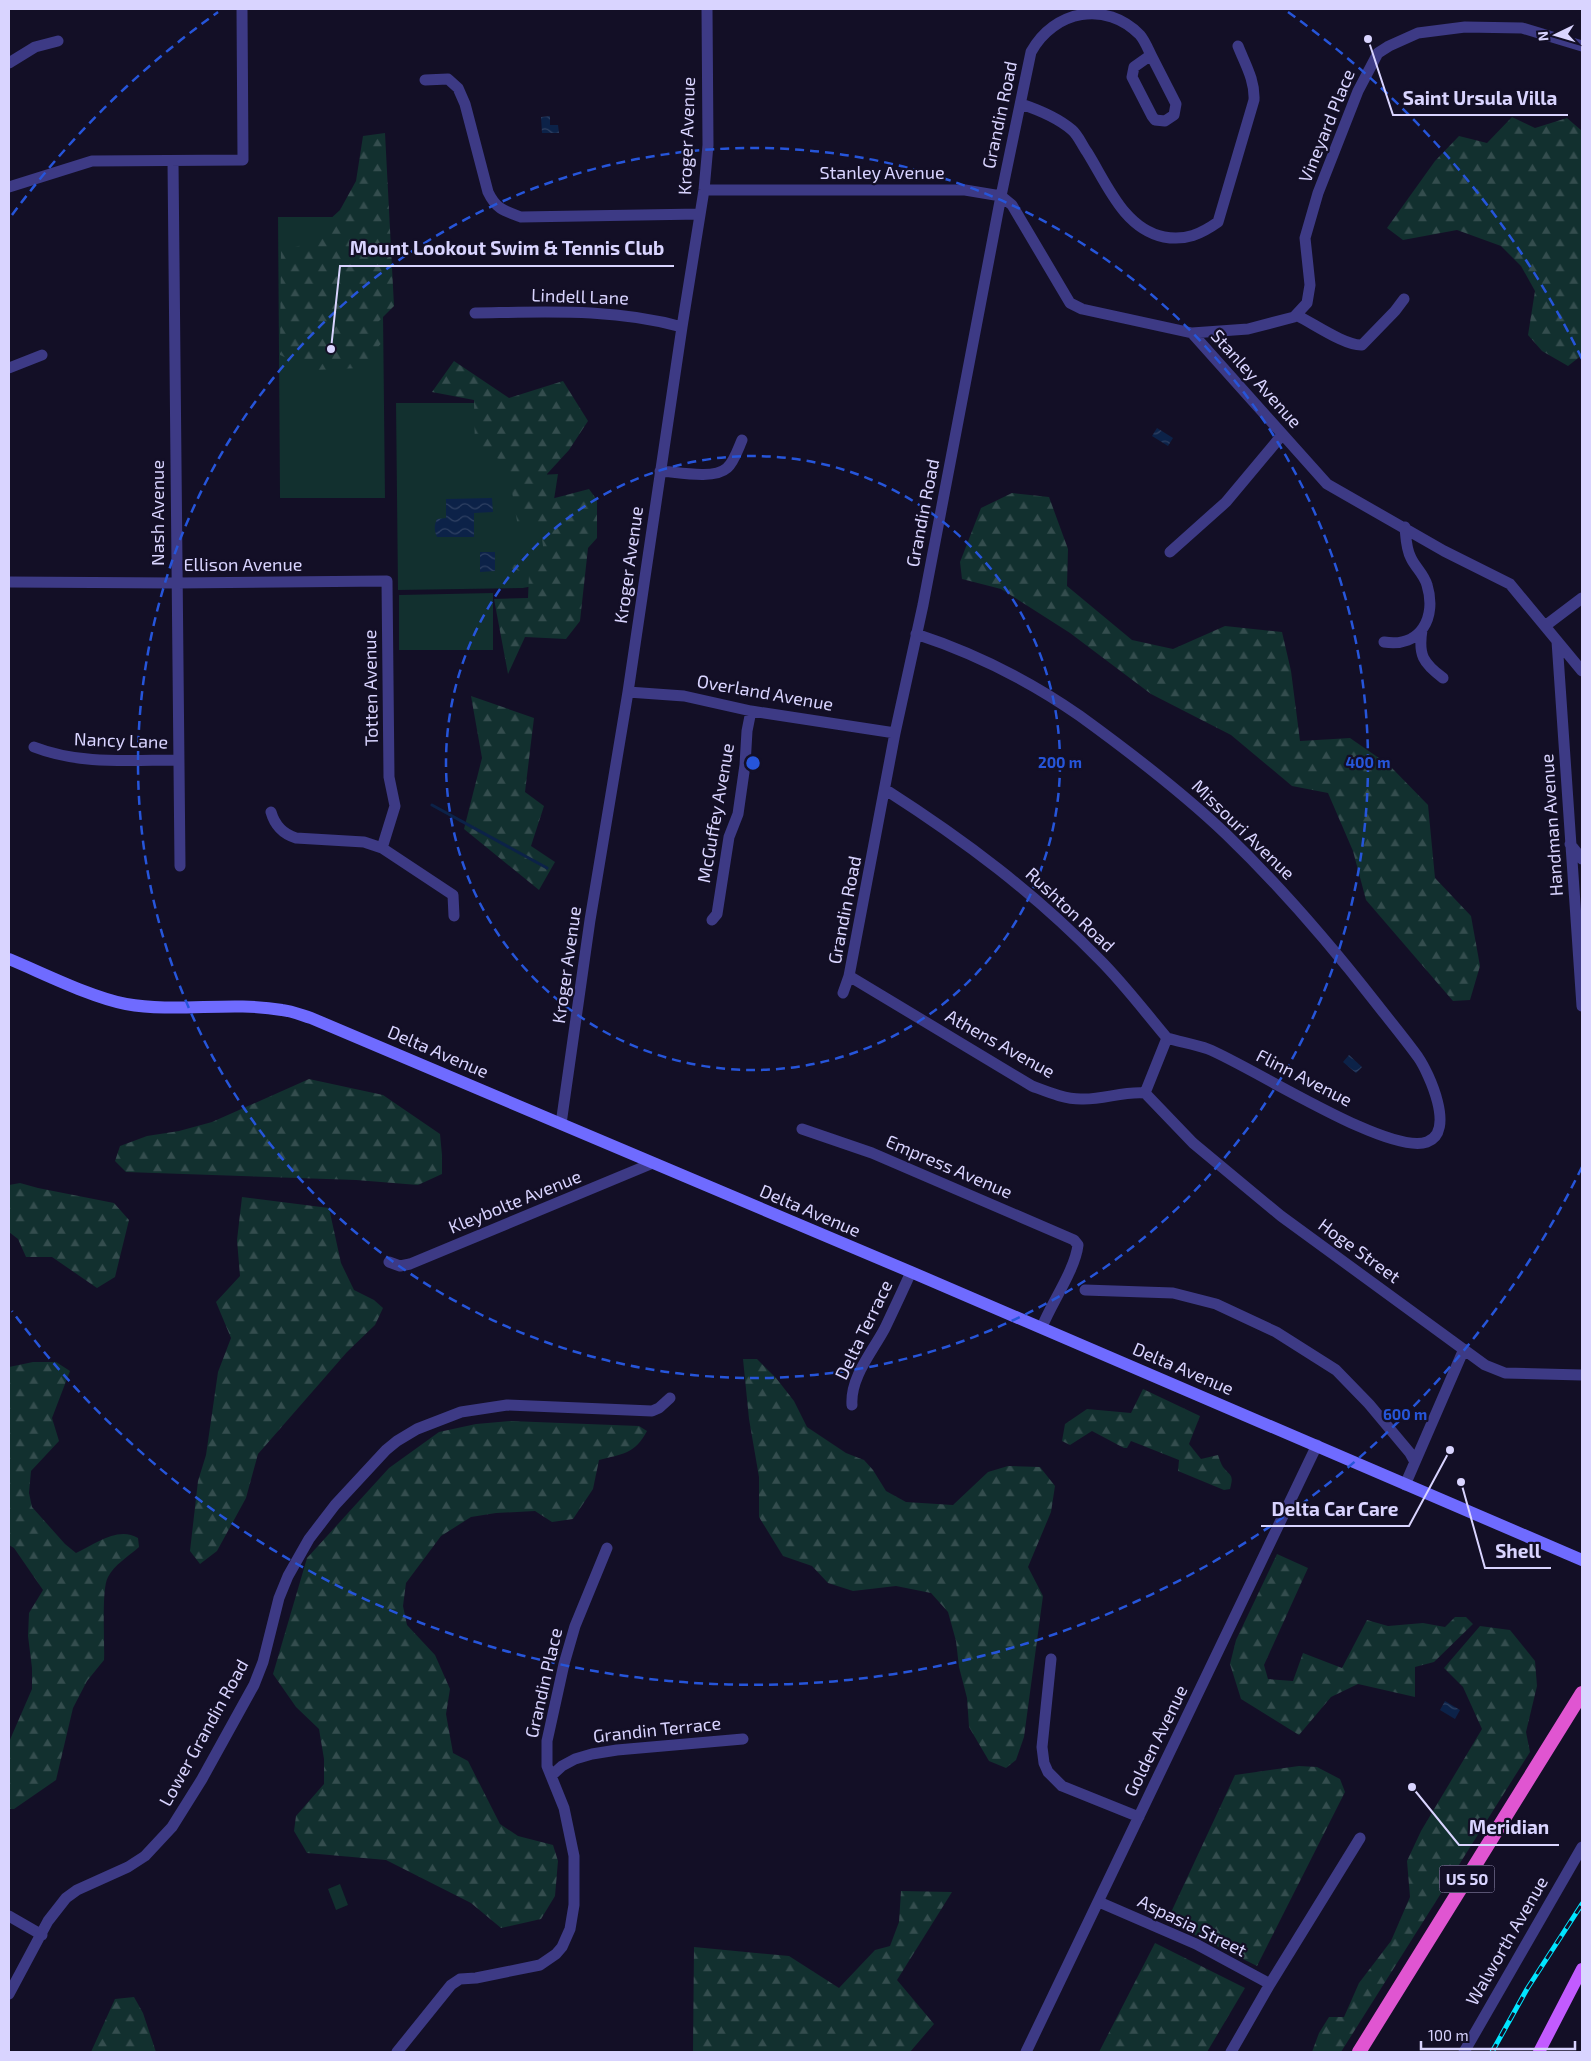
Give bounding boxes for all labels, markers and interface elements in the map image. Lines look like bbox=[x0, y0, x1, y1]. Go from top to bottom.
north arrow bbox=[1531, 10, 1581, 60]
text: N bbox=[1534, 30, 1551, 42]
street label: Grandin Road bbox=[977, 59, 1021, 171]
street label: Vineyard Place bbox=[1293, 66, 1359, 186]
street label: Kroger Avenue bbox=[673, 77, 699, 195]
callout: Saint Ursula Villa bbox=[1393, 81, 1568, 115]
text: Saint Ursula Villa bbox=[1403, 86, 1557, 109]
street label: Stanley Avenue bbox=[819, 161, 945, 183]
callout: Mount Lookout Swim & Tennis Club bbox=[340, 232, 674, 266]
text: Mount Lookout Swim & Tennis Club bbox=[350, 236, 664, 259]
street label: Lindell Lane bbox=[531, 283, 629, 309]
street label: Stanley Avenue bbox=[1207, 324, 1307, 432]
street label: Grandin Road bbox=[901, 457, 943, 569]
street label: Nash Avenue bbox=[146, 460, 168, 566]
street label: Kroger Avenue bbox=[609, 505, 647, 625]
street label: Ellison Avenue bbox=[184, 553, 302, 575]
street label: Totten Avenue bbox=[358, 630, 382, 746]
street label: Overland Avenue bbox=[695, 669, 835, 715]
street label: Nancy Lane bbox=[74, 727, 169, 753]
street label: McGuffey Avenue bbox=[692, 741, 738, 884]
text: 200 m bbox=[1038, 753, 1082, 771]
text: 400 m bbox=[1346, 753, 1390, 771]
street label: Handman Avenue bbox=[1535, 753, 1567, 897]
centre of rings bbox=[744, 754, 762, 772]
street label: Missouri Avenue bbox=[1188, 775, 1300, 884]
street label: Grandin Road bbox=[823, 854, 865, 966]
street label: Rushton Road bbox=[1021, 862, 1120, 956]
street label: Kroger Avenue bbox=[547, 905, 585, 1025]
street label: Athens Avenue bbox=[942, 1004, 1059, 1082]
street label: Delta Avenue bbox=[385, 1020, 492, 1082]
street label: Flinn Avenue bbox=[1253, 1044, 1356, 1111]
street label: Empress Avenue bbox=[883, 1130, 1016, 1203]
street label: Kleybolte Avenue bbox=[445, 1164, 584, 1238]
street label: Delta Avenue bbox=[757, 1179, 864, 1241]
street label: Hoge Street bbox=[1314, 1213, 1405, 1287]
street label: Delta Terrace bbox=[830, 1276, 897, 1383]
street label: Delta Avenue bbox=[1130, 1337, 1237, 1399]
text: 600 m bbox=[1383, 1405, 1427, 1423]
callout: Delta Car Care bbox=[1261, 1492, 1409, 1526]
text: Delta Car Care bbox=[1272, 1497, 1399, 1520]
callout: Shell bbox=[1485, 1534, 1551, 1568]
text: Shell bbox=[1495, 1539, 1542, 1562]
street label: Grandin Place bbox=[520, 1626, 566, 1740]
street label: Lower Grandin Road bbox=[154, 1655, 253, 1810]
street label: Golden Avenue bbox=[1119, 1681, 1192, 1800]
street label: Grandin Terrace bbox=[592, 1711, 722, 1747]
callout: Meridian bbox=[1459, 1811, 1559, 1845]
text: Meridian bbox=[1469, 1815, 1549, 1838]
road number: US 50 bbox=[1440, 1866, 1494, 1892]
street label: Walworth Avenue bbox=[1460, 1872, 1552, 2009]
street label: Aspasia Street bbox=[1135, 1889, 1251, 1961]
scale bar bbox=[1421, 2018, 1575, 2050]
text: 100 m bbox=[1428, 2026, 1469, 2044]

